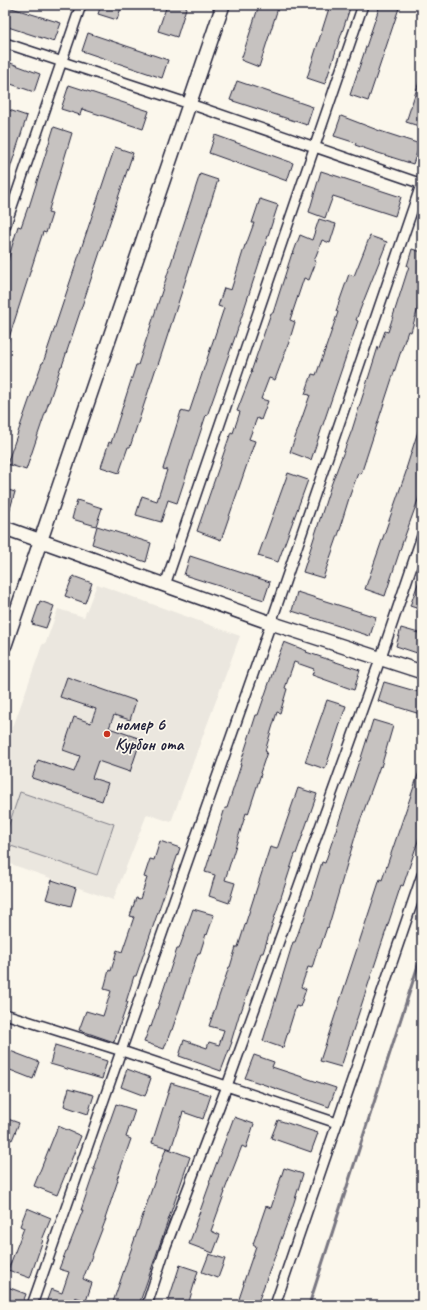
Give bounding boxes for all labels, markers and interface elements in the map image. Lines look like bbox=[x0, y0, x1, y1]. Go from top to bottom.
place label: номер 6 Курбон ота bbox=[115, 714, 185, 755]
marker: номер 6 Курбон ота bbox=[102, 729, 112, 739]

